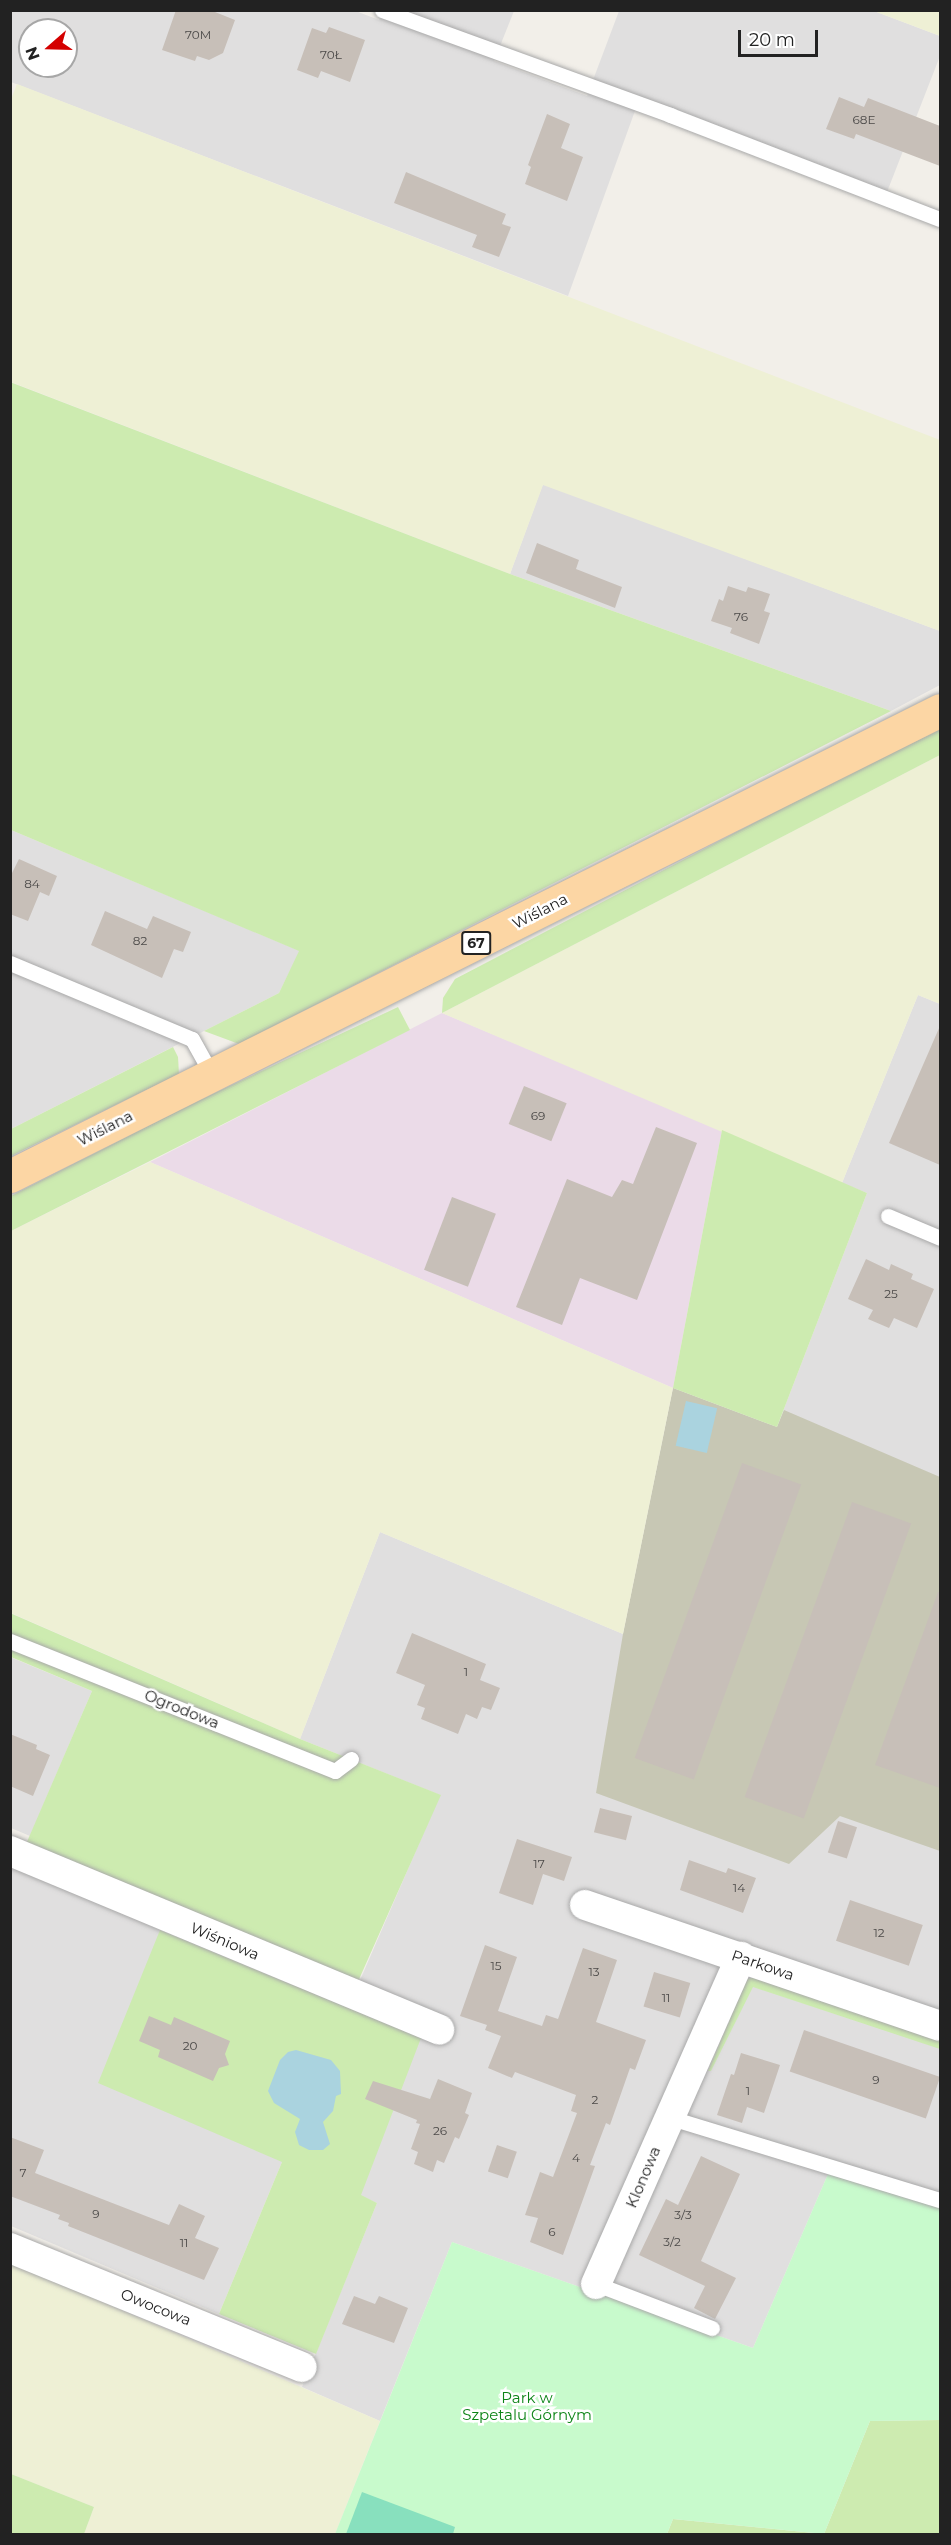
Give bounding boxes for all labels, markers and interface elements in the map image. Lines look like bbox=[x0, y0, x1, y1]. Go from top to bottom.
north arrow bbox=[18, 18, 78, 78]
scale bar bbox=[741, 18, 820, 56]
house number: 70M bbox=[185, 28, 211, 42]
text: 20 m bbox=[749, 29, 795, 51]
text: N bbox=[21, 44, 44, 63]
house number: 70Ł bbox=[320, 48, 342, 62]
house number: 68E bbox=[853, 113, 875, 127]
house number: 76 bbox=[734, 610, 748, 624]
house number: 84 bbox=[24, 877, 40, 891]
street label: Wiślana bbox=[509, 889, 571, 933]
road number: 67 bbox=[461, 932, 491, 954]
house number: 82 bbox=[133, 934, 147, 948]
street label: Wiślana bbox=[74, 1106, 136, 1150]
house number: 69 bbox=[531, 1109, 545, 1123]
house number: 25 bbox=[884, 1287, 898, 1301]
house number: 1 bbox=[464, 1665, 468, 1679]
street label: Ogrodowa bbox=[142, 1686, 222, 1732]
house number: 17 bbox=[533, 1857, 545, 1871]
house number: 14 bbox=[733, 1881, 745, 1895]
street label: Wiśniowa bbox=[188, 1918, 262, 1964]
house number: 12 bbox=[873, 1926, 885, 1940]
street label: Parkowa bbox=[729, 1946, 797, 1984]
house number: 15 bbox=[490, 1959, 502, 1973]
house number: 13 bbox=[588, 1965, 600, 1979]
house number: 11 bbox=[662, 1991, 670, 2005]
house number: 20 bbox=[183, 2039, 197, 2053]
house number: 9 bbox=[872, 2073, 880, 2087]
house number: 1 bbox=[746, 2084, 750, 2098]
house number: 2 bbox=[592, 2093, 598, 2107]
house number: 26 bbox=[433, 2124, 447, 2138]
street label: Klonowa bbox=[622, 2143, 664, 2211]
house number: 4 bbox=[572, 2151, 580, 2165]
house number: 7 bbox=[19, 2166, 27, 2180]
house number: 9 bbox=[92, 2207, 100, 2221]
house number: 3/3 bbox=[674, 2208, 692, 2222]
house number: 6 bbox=[548, 2225, 556, 2239]
house number: 3/2 bbox=[663, 2235, 681, 2249]
house number: 11 bbox=[180, 2236, 188, 2250]
street label: Owocowa bbox=[118, 2285, 194, 2329]
park label: Park w Szpetalu Górnym bbox=[462, 2388, 592, 2423]

